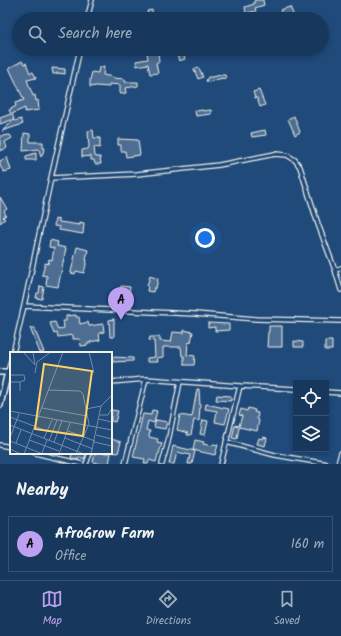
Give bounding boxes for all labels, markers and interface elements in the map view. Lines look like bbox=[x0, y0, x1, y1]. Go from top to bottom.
search box bbox=[12, 12, 329, 56]
text: Search here bbox=[58, 22, 132, 46]
icon: search bbox=[26, 23, 48, 45]
your location bbox=[195, 228, 215, 248]
pin: A bbox=[108, 287, 134, 320]
inset map bbox=[10, 352, 112, 454]
map controls bbox=[293, 380, 329, 452]
button: locate bbox=[293, 380, 329, 416]
button: layers bbox=[293, 416, 329, 452]
text: Nearby bbox=[16, 477, 68, 504]
text: AfroGrow Farm bbox=[55, 522, 154, 546]
text: A bbox=[26, 534, 34, 555]
text: 160 m bbox=[291, 534, 324, 555]
text: Office bbox=[55, 546, 86, 567]
tab: Map bbox=[41, 588, 63, 630]
tab: Directions bbox=[146, 588, 191, 630]
tab: Saved bbox=[274, 588, 300, 630]

